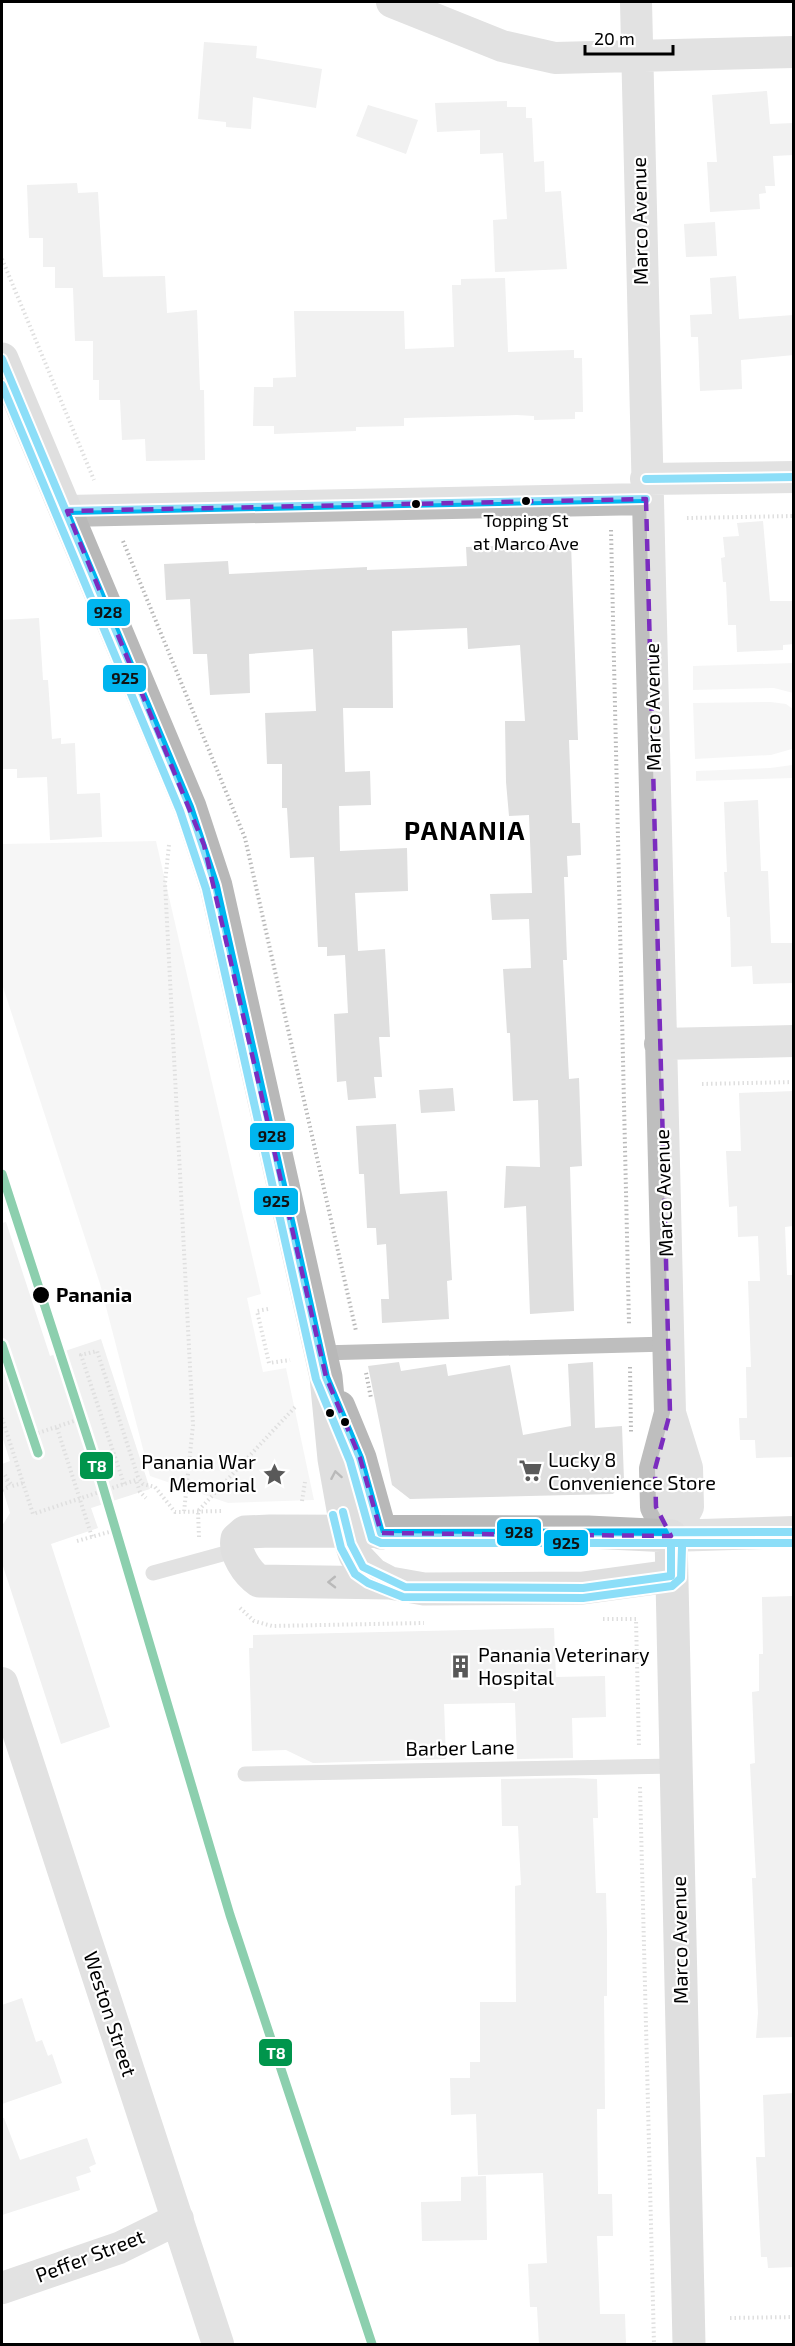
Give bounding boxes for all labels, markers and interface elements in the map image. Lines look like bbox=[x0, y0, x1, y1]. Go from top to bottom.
scale bar bbox=[585, 18, 674, 56]
text: 20 m bbox=[594, 27, 635, 49]
street label: Marco Avenue bbox=[626, 157, 652, 285]
marker: Topping St at Marco Ave bbox=[520, 495, 532, 507]
unlabelled marker bbox=[410, 498, 422, 510]
place label: Topping St at Marco Ave bbox=[473, 509, 579, 554]
line badge: 928 bbox=[86, 598, 131, 627]
text: 928 bbox=[94, 602, 122, 621]
street label: Marco Avenue bbox=[639, 643, 665, 771]
line badge: 925 bbox=[102, 664, 147, 693]
text: 925 bbox=[111, 668, 139, 687]
district label: PANANIA bbox=[404, 814, 526, 845]
line badge: 928 bbox=[249, 1122, 295, 1151]
text: 928 bbox=[258, 1126, 286, 1145]
street label: Marco Avenue bbox=[649, 1129, 677, 1258]
line badge: 925 bbox=[253, 1187, 299, 1216]
text: 925 bbox=[262, 1191, 290, 1210]
place label: Panania bbox=[56, 1282, 132, 1306]
marker: Panania bbox=[31, 1285, 51, 1305]
unlabelled marker bbox=[324, 1407, 336, 1419]
unlabelled marker bbox=[339, 1416, 351, 1428]
place label: Lucky 8 Convenience Store bbox=[548, 1447, 716, 1494]
place label: Panania War Memorial bbox=[141, 1449, 256, 1496]
line badge: T8 bbox=[79, 1451, 114, 1480]
text: T8 bbox=[87, 1456, 107, 1475]
supermarket icon: Lucky 8 Convenience Store bbox=[517, 1458, 543, 1484]
place icon: Panania War Memorial bbox=[261, 1461, 287, 1487]
one-way arrow bbox=[331, 1470, 343, 1480]
line badge: 928 bbox=[496, 1518, 542, 1547]
text: 928 bbox=[505, 1522, 533, 1541]
line badge: 925 bbox=[543, 1529, 589, 1557]
text: 925 bbox=[552, 1533, 580, 1552]
one-way arrow bbox=[327, 1576, 336, 1588]
place label: Panania Veterinary Hospital bbox=[478, 1642, 650, 1689]
building icon: Panania Veterinary Hospital bbox=[447, 1654, 473, 1680]
street label: Barber Lane bbox=[405, 1734, 515, 1760]
street label: Marco Avenue bbox=[666, 1876, 692, 2004]
street label: Weston Street bbox=[79, 1948, 143, 2080]
line badge: T8 bbox=[258, 2038, 293, 2067]
text: T8 bbox=[266, 2043, 286, 2062]
street label: Peffer Street bbox=[32, 2223, 148, 2287]

